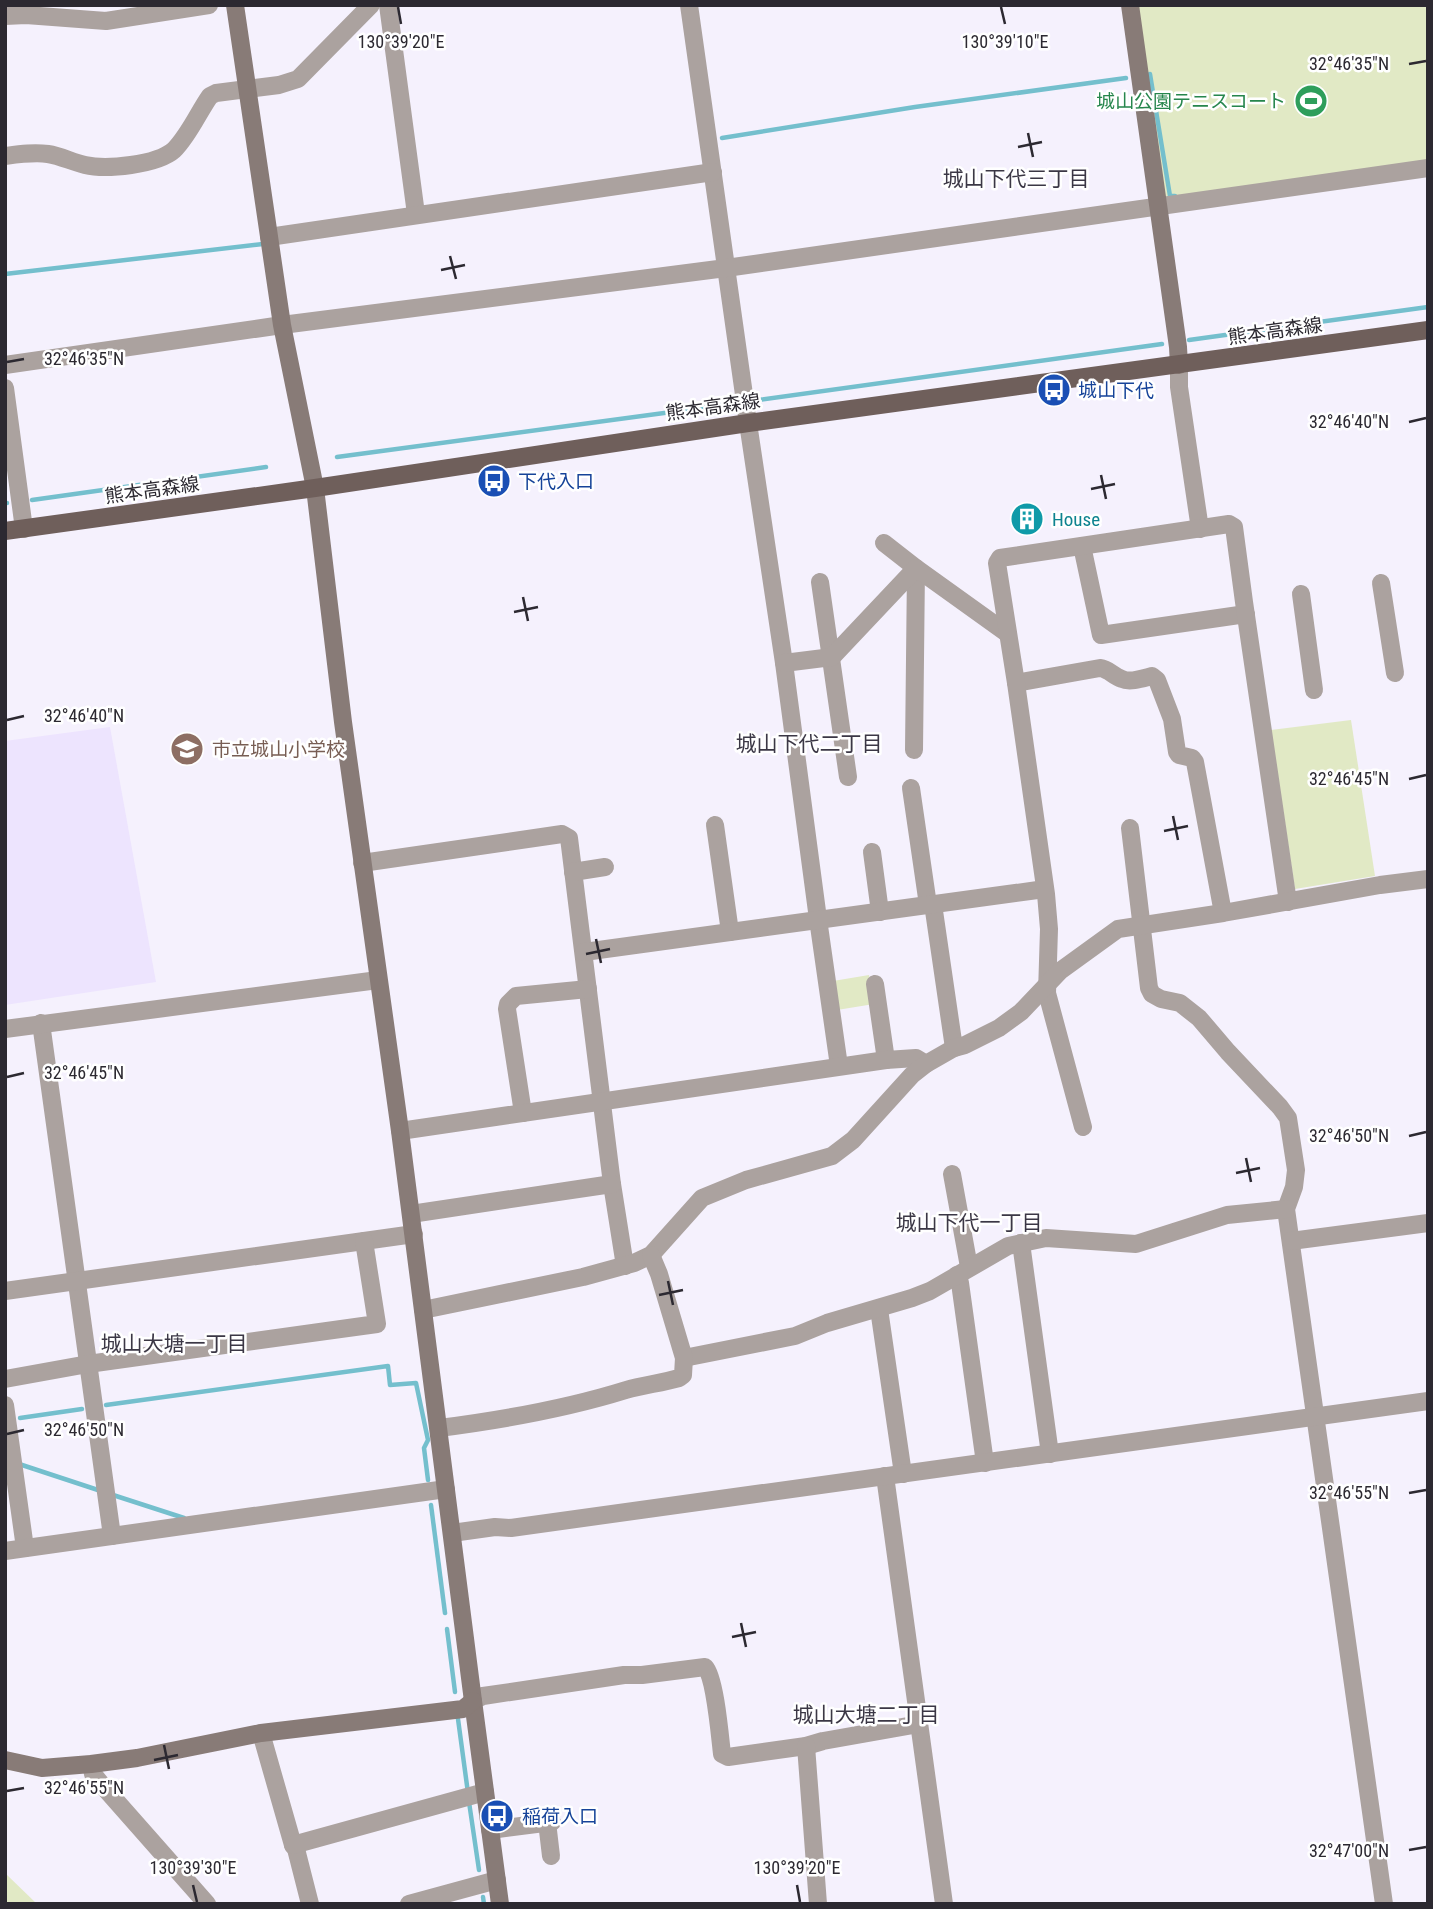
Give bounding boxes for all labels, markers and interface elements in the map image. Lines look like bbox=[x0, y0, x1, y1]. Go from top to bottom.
text: 130°39'20"E bbox=[358, 31, 444, 52]
text: 130°39'10"E bbox=[962, 31, 1048, 52]
text: 32°46'35"N bbox=[1309, 53, 1389, 74]
sports icon: 城山公園テニスコート bbox=[1292, 82, 1330, 120]
place label: 城山公園テニスコート bbox=[1096, 90, 1286, 113]
district label: 城山下代三丁目 bbox=[943, 167, 1090, 191]
street label: 熊本高森線 bbox=[1226, 313, 1324, 349]
text: 32°46'35"N bbox=[44, 348, 124, 369]
bus stop icon: 城山下代 bbox=[1035, 371, 1073, 409]
place label: 城山下代 bbox=[1078, 379, 1154, 402]
street label: 熊本高森線 bbox=[664, 389, 762, 425]
text: 32°46'40"N bbox=[1309, 411, 1389, 432]
bus stop icon: 下代入口 bbox=[475, 462, 513, 500]
place label: 下代入口 bbox=[518, 470, 594, 493]
street label: 熊本高森線 bbox=[103, 472, 201, 508]
building icon: House bbox=[1008, 500, 1046, 538]
place label: House bbox=[1052, 508, 1100, 531]
text: 32°46'40"N bbox=[44, 705, 124, 726]
school or university icon: 市立城山小学校 bbox=[168, 730, 206, 768]
district label: 城山下代二丁目 bbox=[736, 732, 883, 756]
place label: 市立城山小学校 bbox=[212, 738, 345, 761]
text: 32°46'45"N bbox=[1309, 768, 1389, 789]
text: 32°46'45"N bbox=[44, 1062, 124, 1083]
text: 32°46'50"N bbox=[1309, 1125, 1389, 1146]
district label: 城山下代一丁目 bbox=[896, 1211, 1043, 1235]
district label: 城山大塘一丁目 bbox=[101, 1332, 248, 1356]
text: 32°46'50"N bbox=[44, 1419, 124, 1440]
text: 32°46'55"N bbox=[1309, 1482, 1389, 1503]
district label: 城山大塘二丁目 bbox=[793, 1703, 940, 1727]
text: 32°46'55"N bbox=[44, 1777, 124, 1798]
bus stop icon: 稲荷入口 bbox=[478, 1797, 516, 1835]
place label: 稲荷入口 bbox=[522, 1805, 598, 1828]
text: 32°47'00"N bbox=[1309, 1840, 1389, 1861]
text: 130°39'30"E bbox=[150, 1857, 236, 1878]
text: 130°39'20"E bbox=[754, 1857, 840, 1878]

